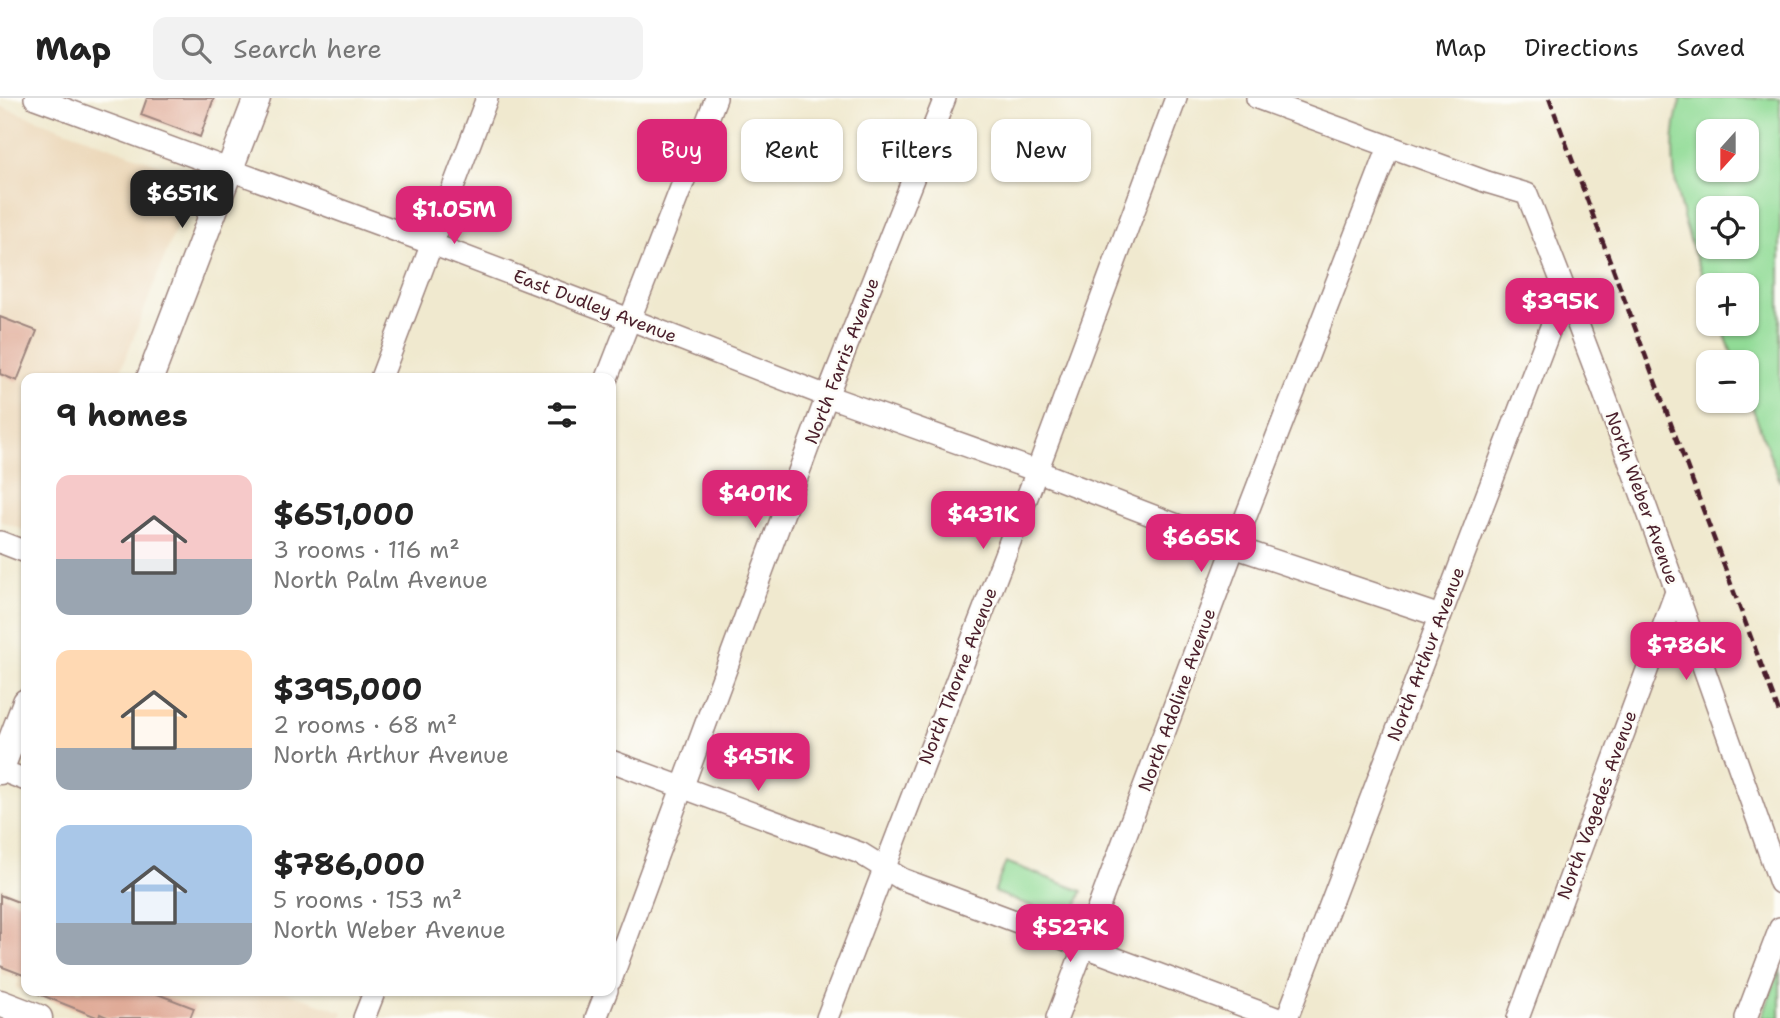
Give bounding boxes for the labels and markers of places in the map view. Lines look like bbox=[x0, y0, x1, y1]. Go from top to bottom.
pin: $651K bbox=[133, 170, 231, 230]
pin: $1.05M bbox=[397, 186, 511, 246]
pin: $395K bbox=[1511, 278, 1609, 338]
pin: $401K bbox=[706, 470, 804, 530]
pin: $431K bbox=[934, 491, 1032, 551]
pin: $665K bbox=[1152, 514, 1250, 574]
pin: $786K bbox=[1637, 622, 1735, 682]
pin: $451K bbox=[709, 734, 807, 793]
pin: $527K bbox=[1021, 904, 1119, 964]

